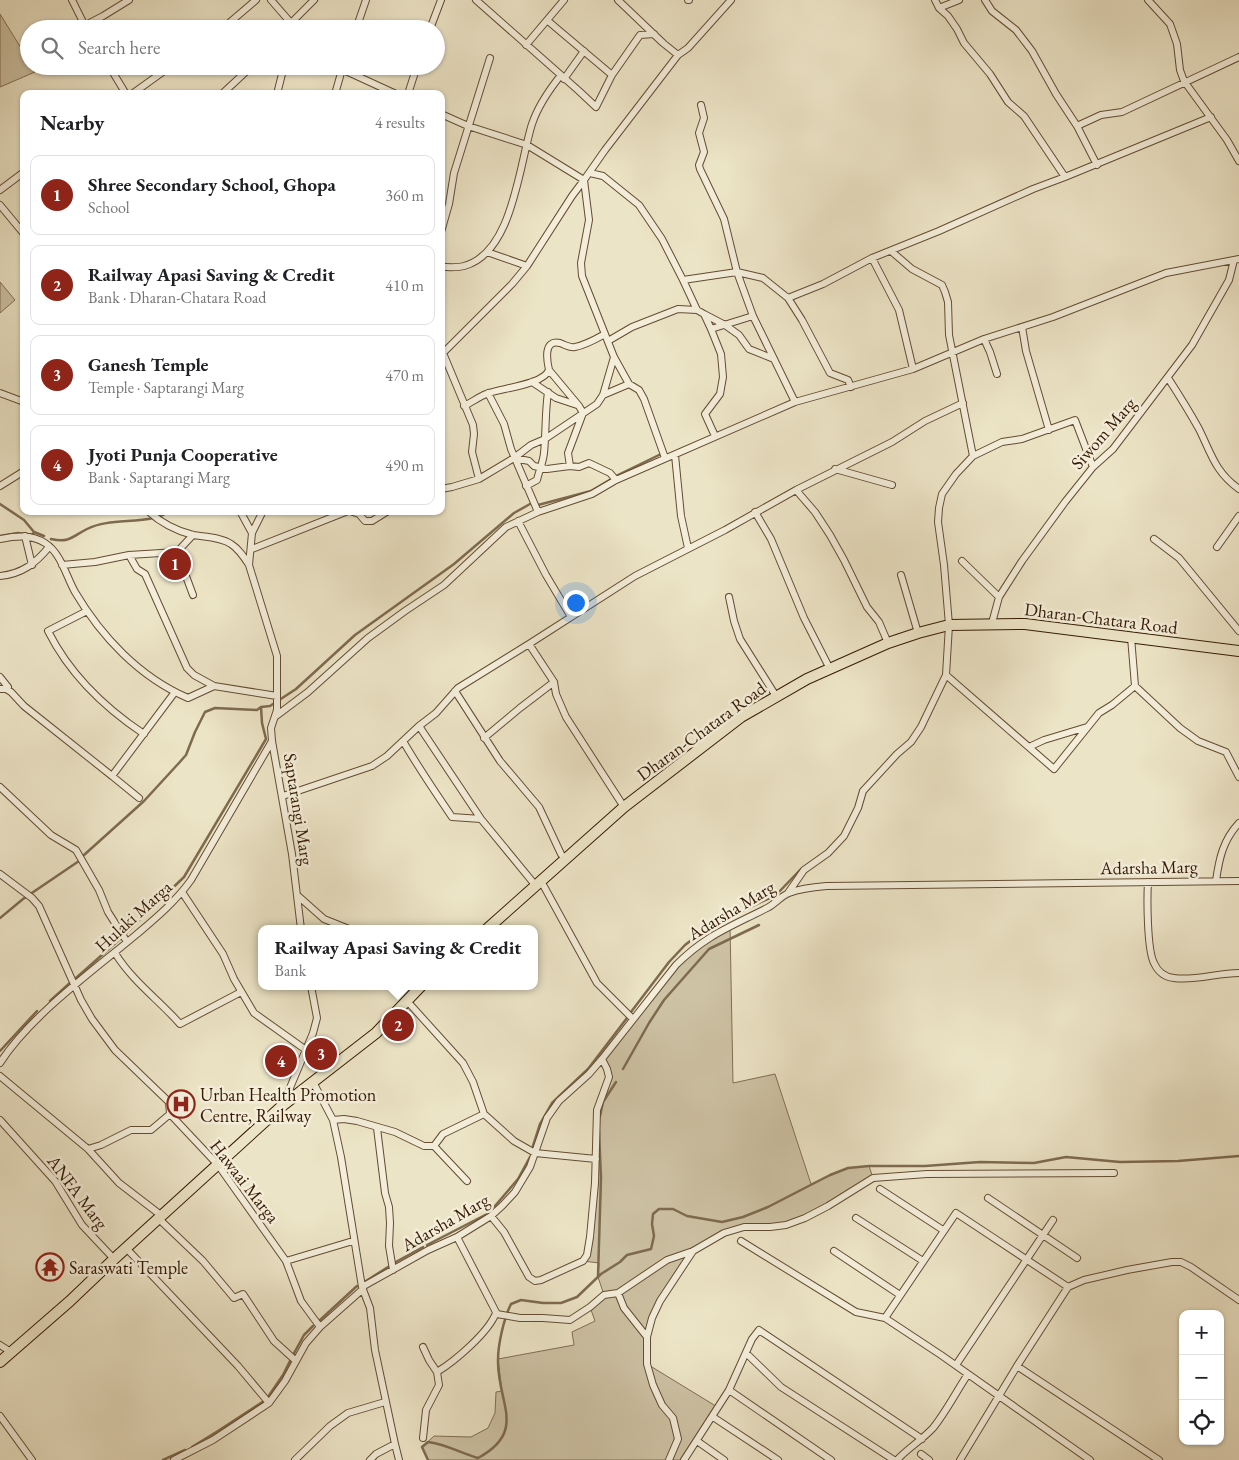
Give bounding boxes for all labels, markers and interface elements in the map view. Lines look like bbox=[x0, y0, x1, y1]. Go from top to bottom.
search box bbox=[20, 20, 445, 75]
icon: search bbox=[38, 34, 66, 62]
text: Search here bbox=[78, 35, 160, 60]
text: Nearby bbox=[40, 109, 104, 136]
text: 4 results bbox=[375, 112, 425, 133]
text: Shree Secondary School, Ghopa bbox=[88, 172, 336, 197]
text: 1 bbox=[53, 185, 61, 206]
text: 360 m bbox=[385, 185, 424, 206]
text: School bbox=[88, 197, 130, 218]
text: Railway Apasi Saving & Credit bbox=[88, 262, 335, 287]
text: 2 bbox=[53, 275, 61, 296]
text: 410 m bbox=[385, 275, 424, 296]
text: Bank · Dharan-Chatara Road bbox=[88, 287, 266, 308]
text: Ganesh Temple bbox=[88, 352, 208, 377]
text: 3 bbox=[53, 365, 61, 386]
text: 470 m bbox=[385, 365, 424, 386]
text: Temple · Saptarangi Marg bbox=[88, 377, 244, 398]
street label: Siwom Marg bbox=[1065, 392, 1141, 474]
text: Jyoti Punja Cooperative bbox=[88, 442, 278, 467]
text: 4 bbox=[53, 455, 61, 476]
text: 490 m bbox=[385, 455, 424, 476]
text: Bank · Saptarangi Marg bbox=[88, 467, 230, 488]
pin: 1 bbox=[159, 545, 191, 583]
your location bbox=[563, 590, 589, 616]
street label: Dharan-Chatara Road bbox=[1023, 597, 1180, 639]
street label: Dharan-Chatara Road bbox=[632, 676, 771, 786]
street label: Saptarangi Marg bbox=[279, 751, 319, 867]
street label: Adarsha Marg bbox=[1099, 855, 1198, 879]
street label: Hulaki Marga bbox=[90, 875, 177, 957]
street label: Adarsha Marg bbox=[682, 875, 779, 945]
popup bbox=[258, 925, 538, 990]
text: Railway Apasi Saving & Credit bbox=[275, 935, 521, 960]
text: Bank bbox=[275, 960, 306, 981]
pin: 2 bbox=[382, 1006, 414, 1044]
pin: 3 bbox=[305, 1035, 337, 1073]
pin: 4 bbox=[265, 1042, 297, 1080]
place label: Urban Health Promotion Centre, Railway bbox=[200, 1083, 377, 1127]
hospital icon: Urban Health Promotion Centre, Railway bbox=[166, 1089, 196, 1119]
street label: Hawaai Marga bbox=[205, 1135, 285, 1228]
street label: ANFA Marg bbox=[42, 1149, 114, 1234]
street label: Adarsha Marg bbox=[396, 1188, 493, 1257]
temple icon: Saraswati Temple bbox=[35, 1252, 65, 1282]
place label: Saraswati Temple bbox=[69, 1256, 188, 1279]
map controls bbox=[1179, 1310, 1224, 1445]
button: + bbox=[1179, 1310, 1224, 1355]
button: − bbox=[1179, 1355, 1224, 1400]
button: locate bbox=[1179, 1400, 1224, 1445]

